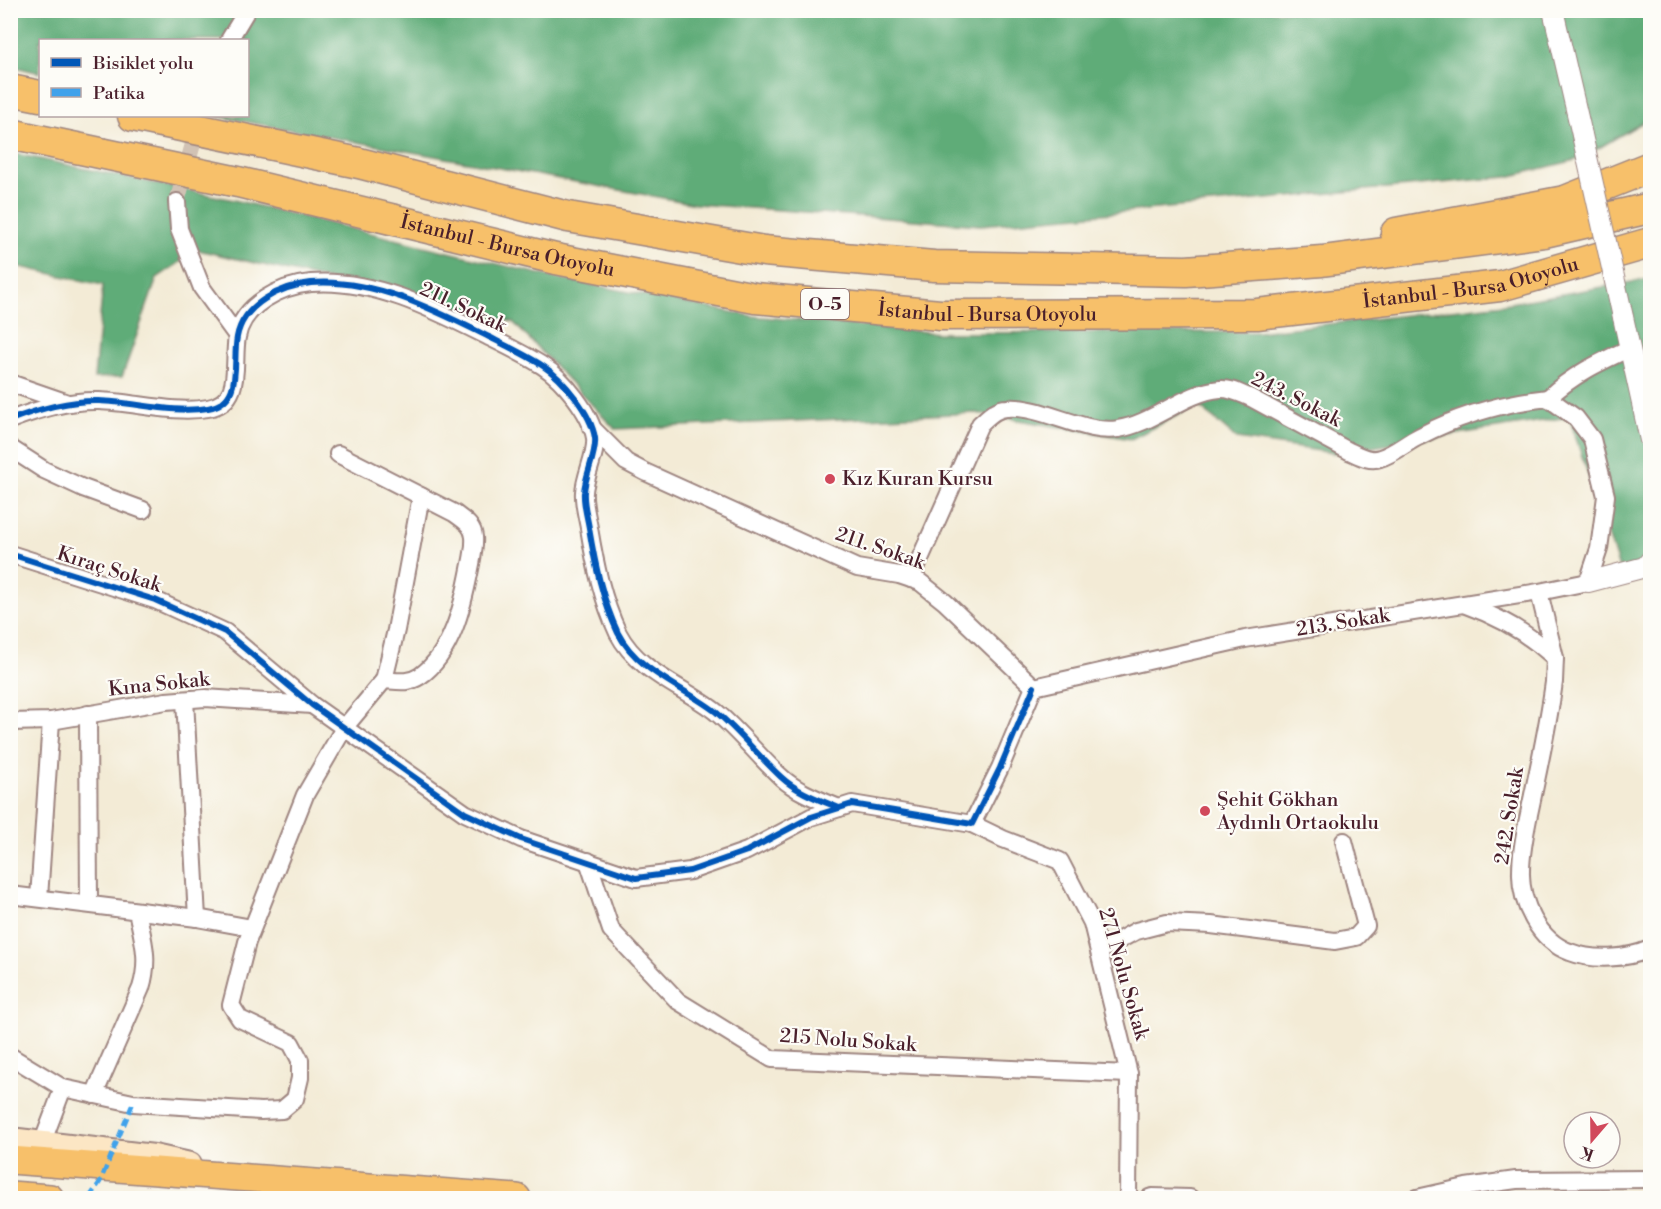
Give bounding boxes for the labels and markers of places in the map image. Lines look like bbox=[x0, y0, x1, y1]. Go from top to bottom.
place label: Kız Kuran Kursu bbox=[842, 467, 994, 492]
marker: Kız Kuran Kursu bbox=[823, 472, 837, 486]
place label: Şehit Gökhan Aydınlı Ortaokulu bbox=[1216, 788, 1379, 836]
marker: Şehit Gökhan Aydınlı Ortaokulu bbox=[1198, 804, 1212, 818]

